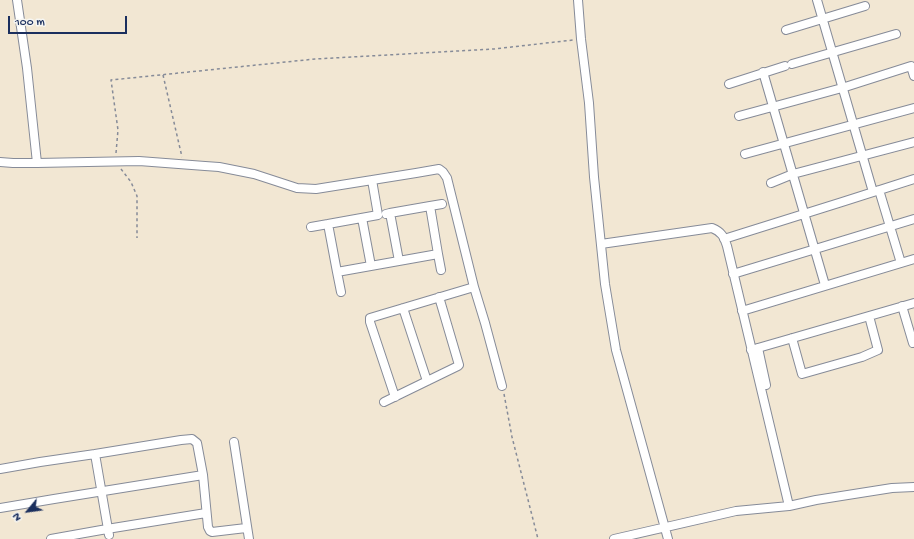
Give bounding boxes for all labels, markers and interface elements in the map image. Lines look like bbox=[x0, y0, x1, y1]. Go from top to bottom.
scale bar bbox=[10, 8, 129, 34]
text: 100 m bbox=[15, 16, 45, 30]
north arrow bbox=[8, 491, 48, 531]
text: N bbox=[11, 511, 24, 523]

